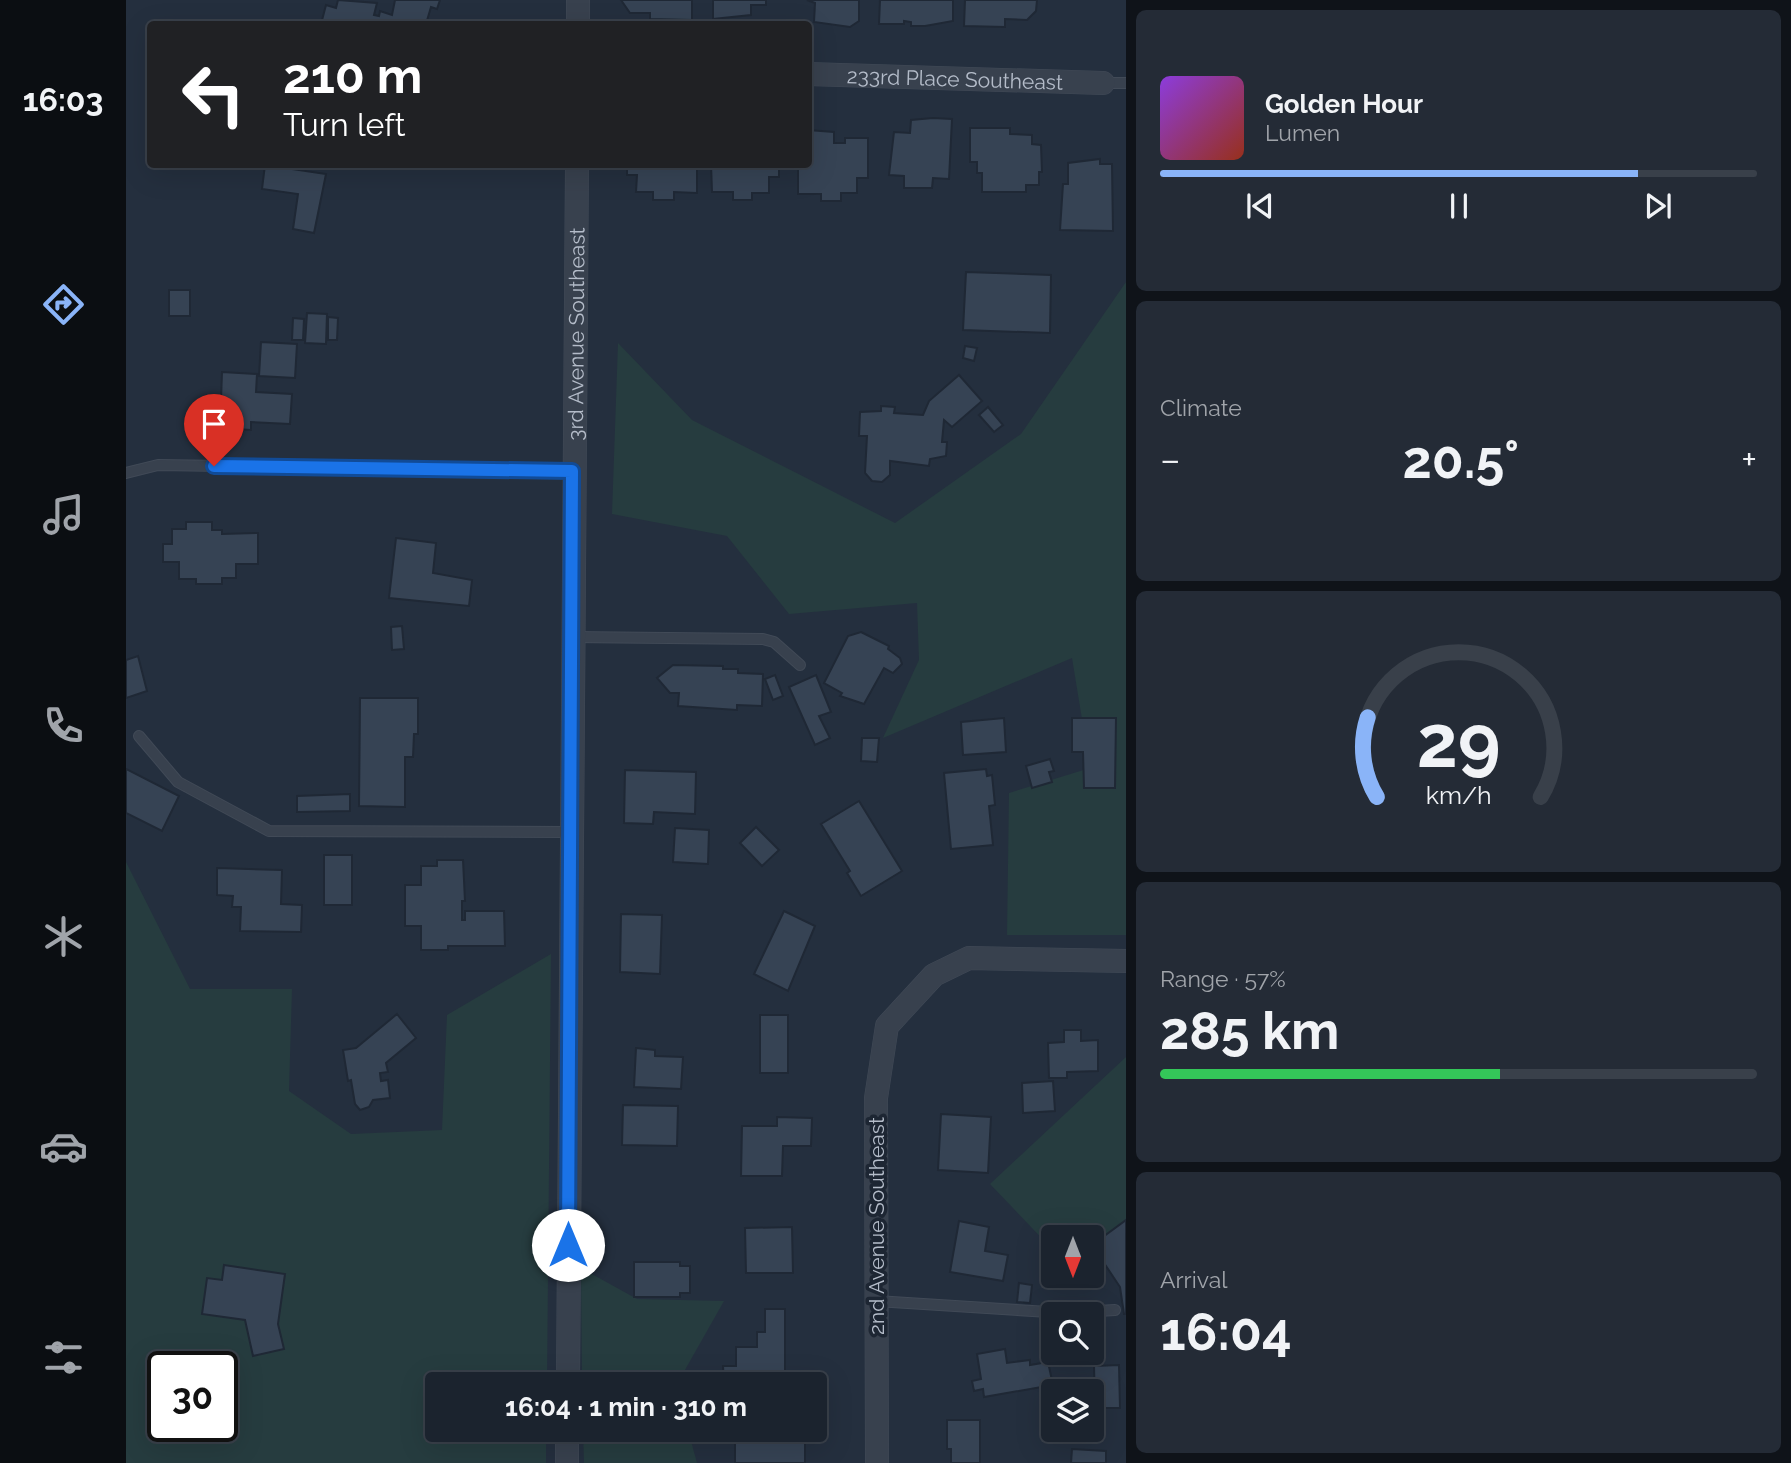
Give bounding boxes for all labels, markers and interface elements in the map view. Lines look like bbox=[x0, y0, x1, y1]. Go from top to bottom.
text: 210 m bbox=[283, 47, 422, 104]
icon: left bbox=[168, 49, 259, 140]
street label: 233rd Place Southeast bbox=[846, 63, 1063, 94]
text: 16:03 bbox=[23, 81, 103, 118]
text: Golden Hour bbox=[1265, 89, 1423, 119]
text: Turn left bbox=[283, 106, 405, 143]
text: Lumen bbox=[1265, 119, 1340, 146]
icon: previous bbox=[1241, 187, 1279, 225]
icon: pause bbox=[1440, 187, 1478, 225]
icon: next bbox=[1639, 187, 1677, 225]
street label: 3rd Avenue Southeast bbox=[562, 227, 589, 441]
icon: directions bbox=[39, 280, 88, 329]
pin bbox=[184, 394, 244, 466]
text: Climate bbox=[1160, 394, 1242, 421]
icon: arrive bbox=[195, 405, 233, 443]
text: 20.5° bbox=[1403, 429, 1519, 490]
text: − bbox=[1160, 437, 1180, 482]
text: + bbox=[1741, 437, 1757, 482]
icon: music bbox=[39, 490, 88, 539]
text: 29 bbox=[1417, 700, 1500, 785]
icon: phone bbox=[39, 701, 88, 750]
text: km/h bbox=[1426, 780, 1491, 810]
icon: climate bbox=[39, 912, 88, 961]
text: Range · 57% bbox=[1160, 965, 1286, 992]
text: 285 km bbox=[1160, 1000, 1339, 1061]
street label: 2nd Avenue Southeast bbox=[864, 1117, 889, 1335]
icon: car bbox=[39, 1122, 88, 1171]
position arrow bbox=[531, 1208, 605, 1282]
north arrow bbox=[1041, 1225, 1104, 1288]
map controls bbox=[1041, 1225, 1104, 1442]
text: Arrival bbox=[1160, 1266, 1227, 1293]
text: 16:04 bbox=[1160, 1301, 1292, 1362]
button: search bbox=[1041, 1302, 1104, 1365]
icon: filters bbox=[39, 1333, 88, 1382]
speed limit sign: 30 bbox=[147, 1351, 238, 1442]
button: layers bbox=[1041, 1379, 1104, 1442]
text: 16:04 · 1 min · 310 m bbox=[505, 1392, 747, 1422]

